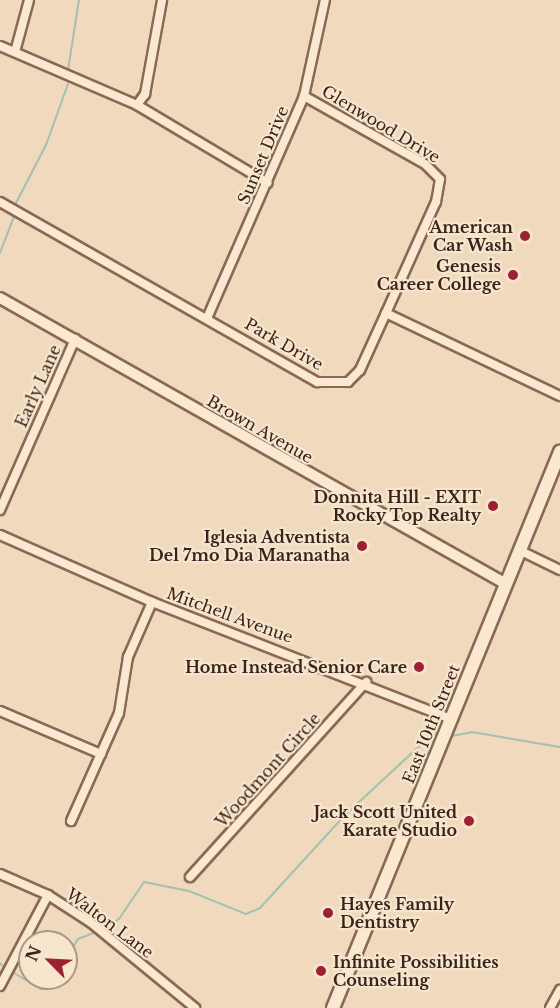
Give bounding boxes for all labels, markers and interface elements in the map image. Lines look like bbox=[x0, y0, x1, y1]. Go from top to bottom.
street label: Glenwood Drive bbox=[318, 81, 444, 167]
street label: Sunset Drive bbox=[234, 103, 292, 207]
place label: American Car Wash bbox=[429, 217, 513, 255]
marker: American Car Wash bbox=[518, 229, 532, 243]
place label: Genesis Career College bbox=[376, 256, 501, 294]
marker: Genesis Career College bbox=[506, 268, 520, 282]
street label: Park Drive bbox=[241, 314, 327, 374]
street label: Early Lane bbox=[11, 342, 65, 430]
street label: Brown Avenue bbox=[203, 391, 317, 467]
place label: Donnita Hill - EXIT Rocky Top Realty bbox=[313, 487, 481, 525]
marker: Donnita Hill - EXIT Rocky Top Realty bbox=[486, 499, 500, 513]
place label: Iglesia Adventista Del 7mo Dia Maranatha bbox=[149, 527, 350, 565]
marker: Iglesia Adventista Del 7mo Dia Maranatha bbox=[355, 539, 369, 553]
street label: Mitchell Avenue bbox=[164, 583, 296, 647]
place label: Home Instead Senior Care bbox=[185, 657, 407, 677]
marker: Home Instead Senior Care bbox=[412, 660, 426, 674]
street label: East 10th Street bbox=[398, 662, 464, 786]
street label: Woodmont Circle bbox=[212, 709, 324, 831]
place label: Jack Scott United Karate Studio bbox=[314, 802, 457, 840]
marker: Jack Scott United Karate Studio bbox=[462, 814, 476, 828]
street label: Walton Lane bbox=[63, 884, 157, 962]
place label: Hayes Family Dentistry bbox=[340, 894, 454, 932]
marker: Hayes Family Dentistry bbox=[321, 906, 335, 920]
north arrow bbox=[18, 930, 78, 990]
text: N bbox=[21, 943, 46, 964]
place label: Infinite Possibilities Counseling bbox=[333, 952, 499, 990]
marker: Infinite Possibilities Counseling bbox=[314, 964, 328, 978]

